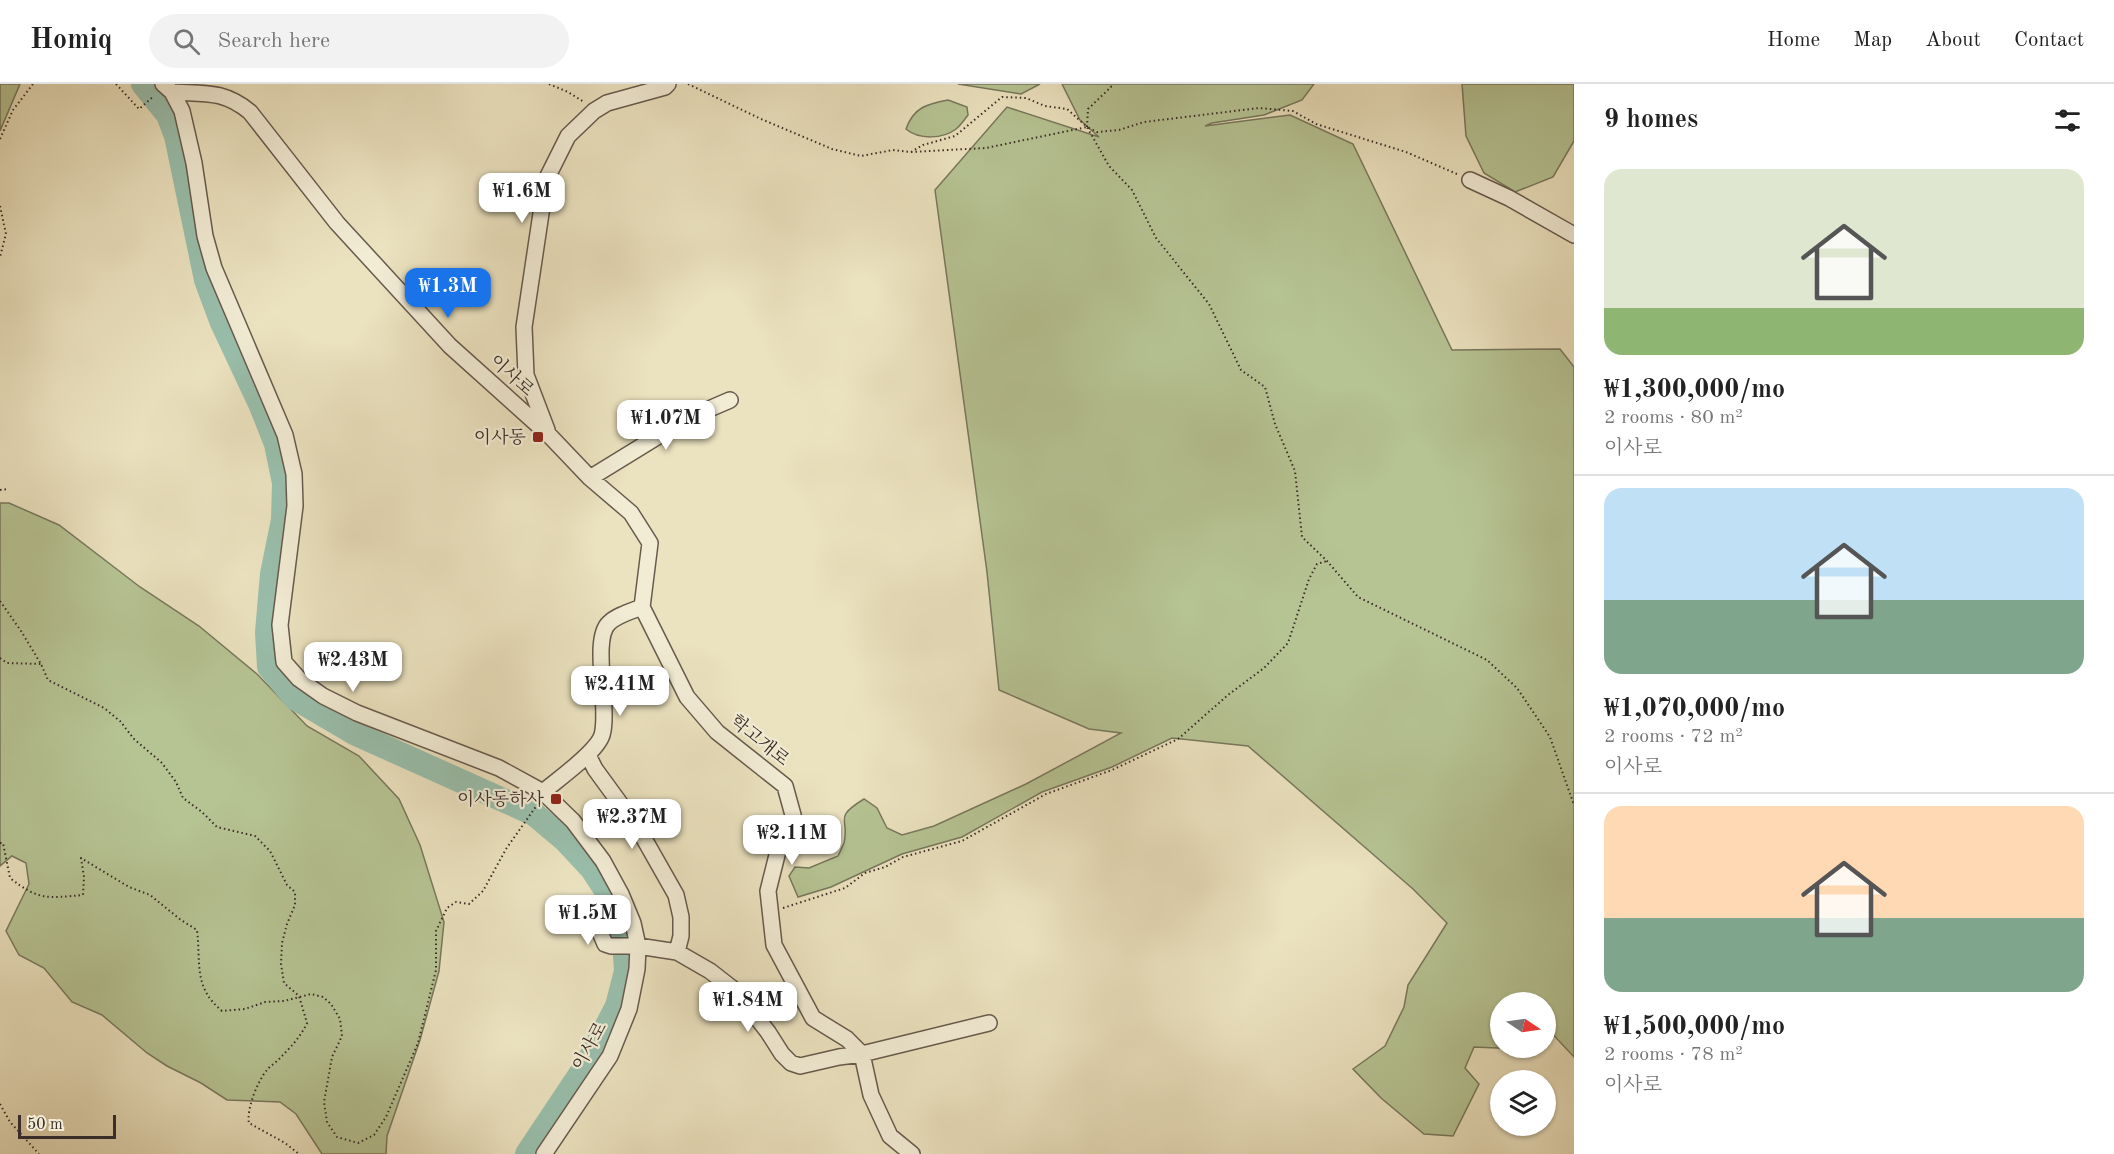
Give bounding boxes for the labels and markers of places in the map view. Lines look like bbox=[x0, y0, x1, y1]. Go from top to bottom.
pin: ₩1.6M bbox=[480, 173, 564, 224]
pin: ₩1.3M bbox=[406, 268, 490, 319]
pin: ₩1.07M bbox=[617, 400, 715, 451]
place label: 이사동 bbox=[474, 428, 526, 447]
marker: 이사동 bbox=[531, 430, 545, 444]
pin: ₩2.43M bbox=[304, 642, 402, 693]
pin: ₩2.41M bbox=[571, 666, 669, 717]
place label: 이사동하사 bbox=[457, 790, 545, 809]
marker: 이사동하사 bbox=[549, 792, 563, 806]
pin: ₩2.37M bbox=[583, 799, 681, 850]
pin: ₩2.11M bbox=[743, 815, 841, 866]
pin: ₩1.5M bbox=[546, 895, 630, 946]
pin: ₩1.84M bbox=[699, 982, 797, 1033]

